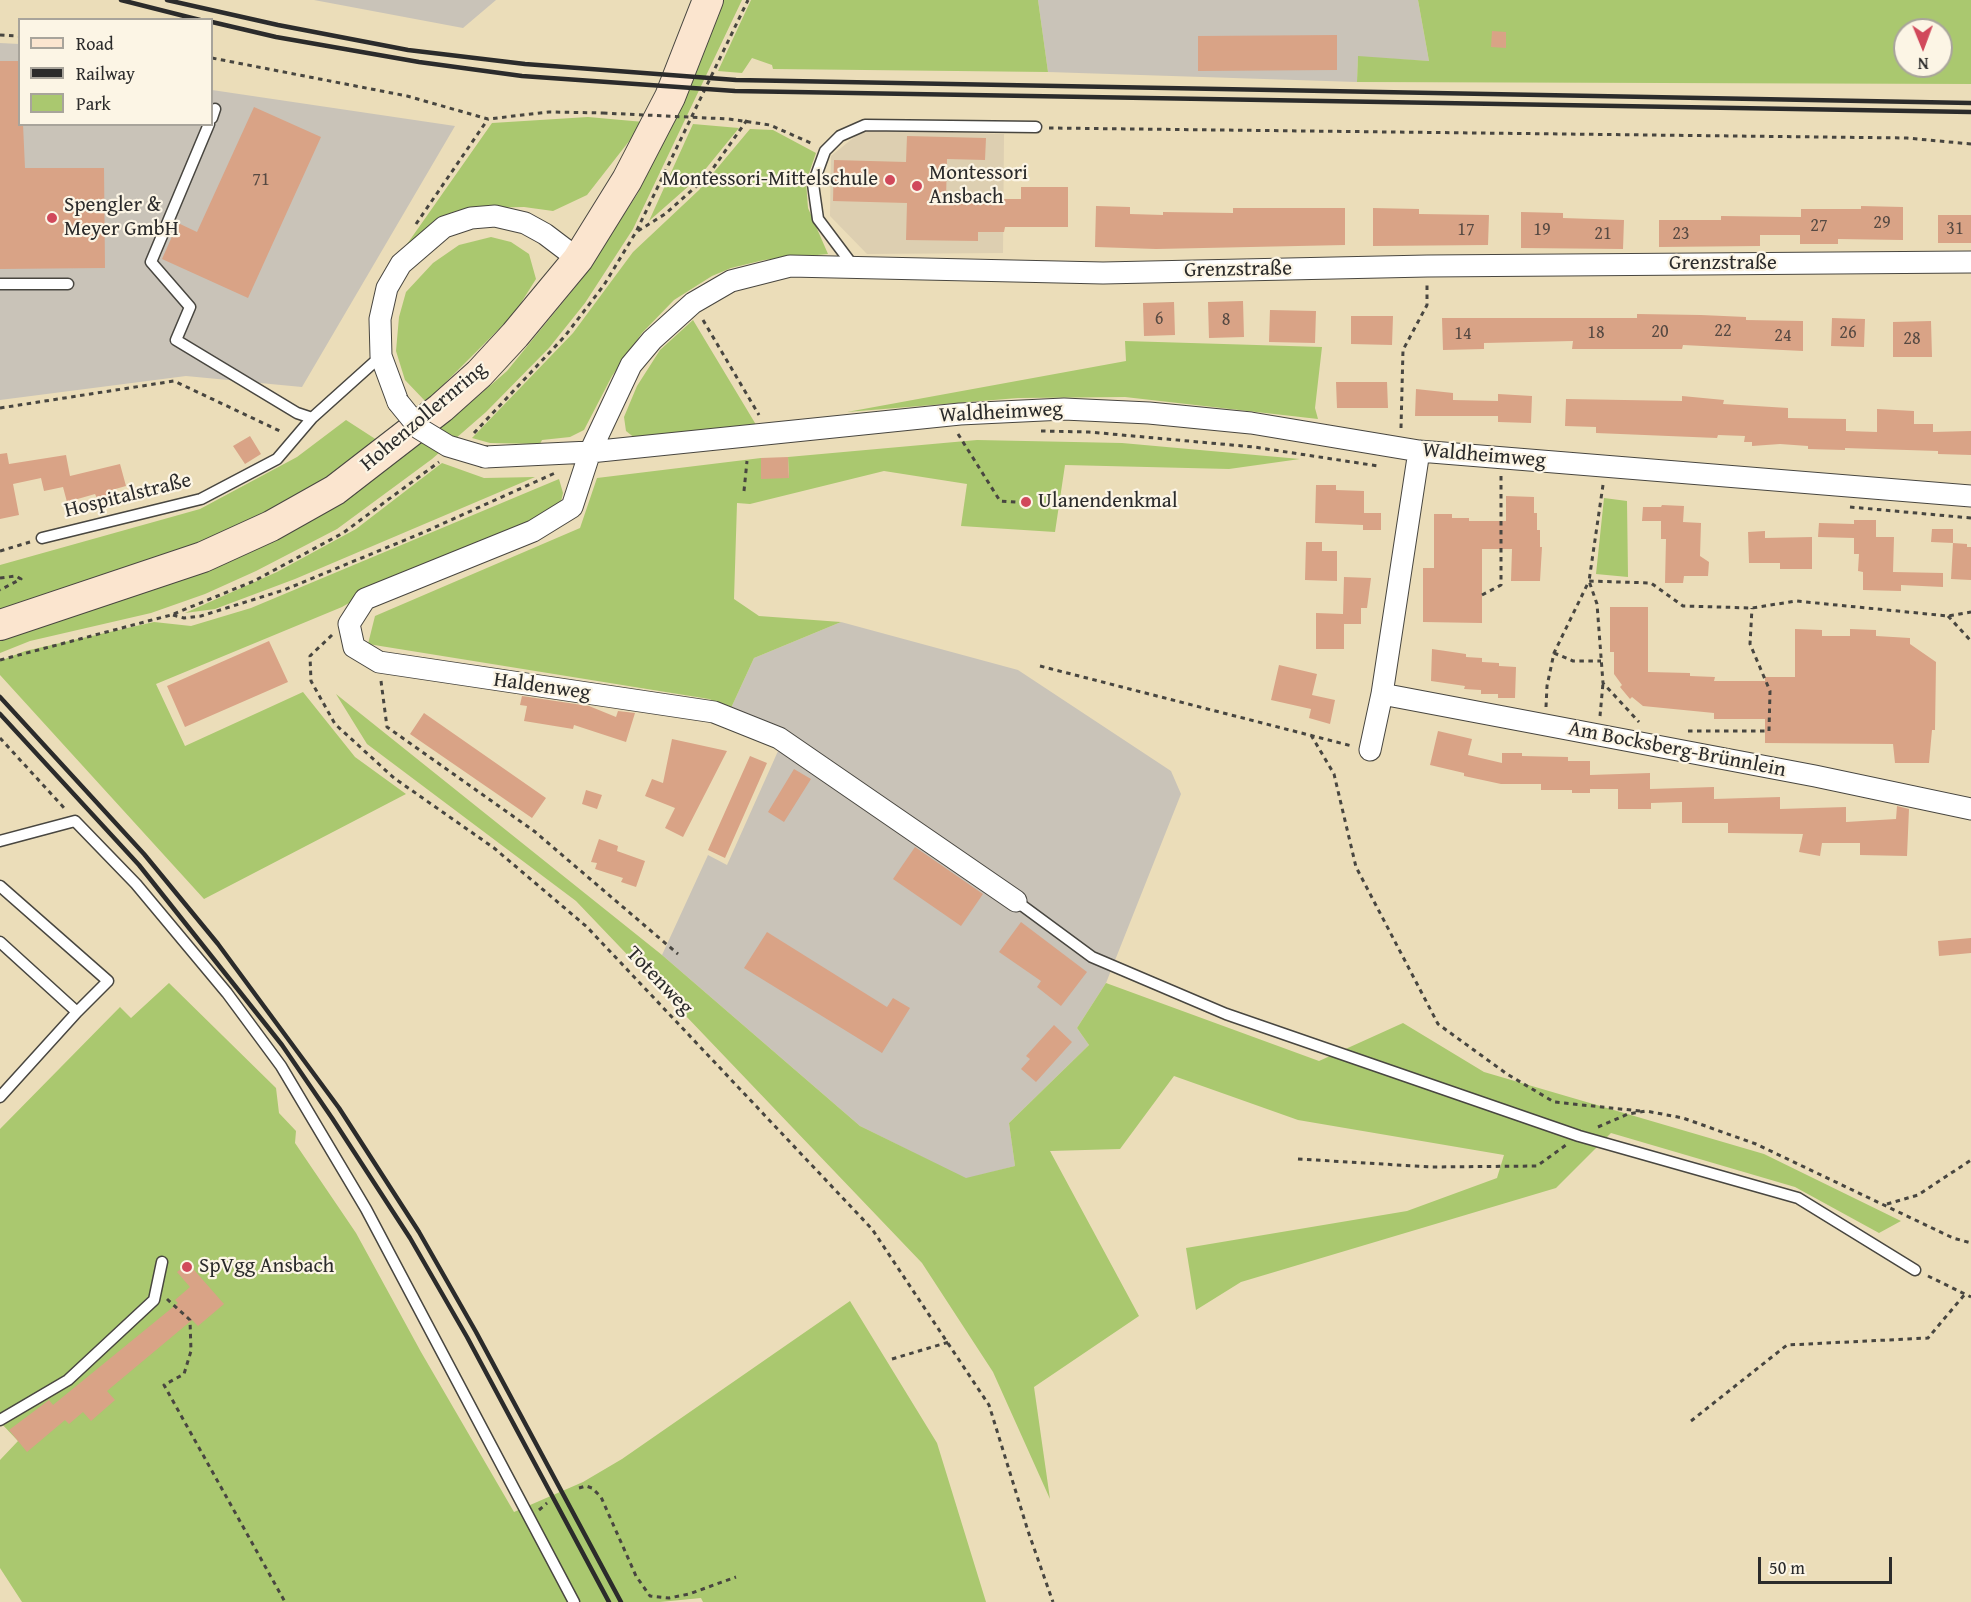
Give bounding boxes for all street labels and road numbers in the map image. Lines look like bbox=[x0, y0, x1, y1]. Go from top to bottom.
street label: Grenzstraße bbox=[1669, 251, 1777, 277]
street label: Grenzstraße bbox=[1184, 256, 1292, 284]
street label: Hohenzollernring bbox=[356, 357, 492, 477]
street label: Waldheimweg bbox=[939, 397, 1063, 429]
street label: Waldheimweg bbox=[1421, 438, 1547, 474]
street label: Hospitalstraße bbox=[62, 468, 194, 524]
street label: Haldenweg bbox=[492, 668, 592, 706]
street label: Am Bocksberg-Brünnlein bbox=[1566, 717, 1788, 783]
street label: Totenweg bbox=[620, 941, 698, 1021]

